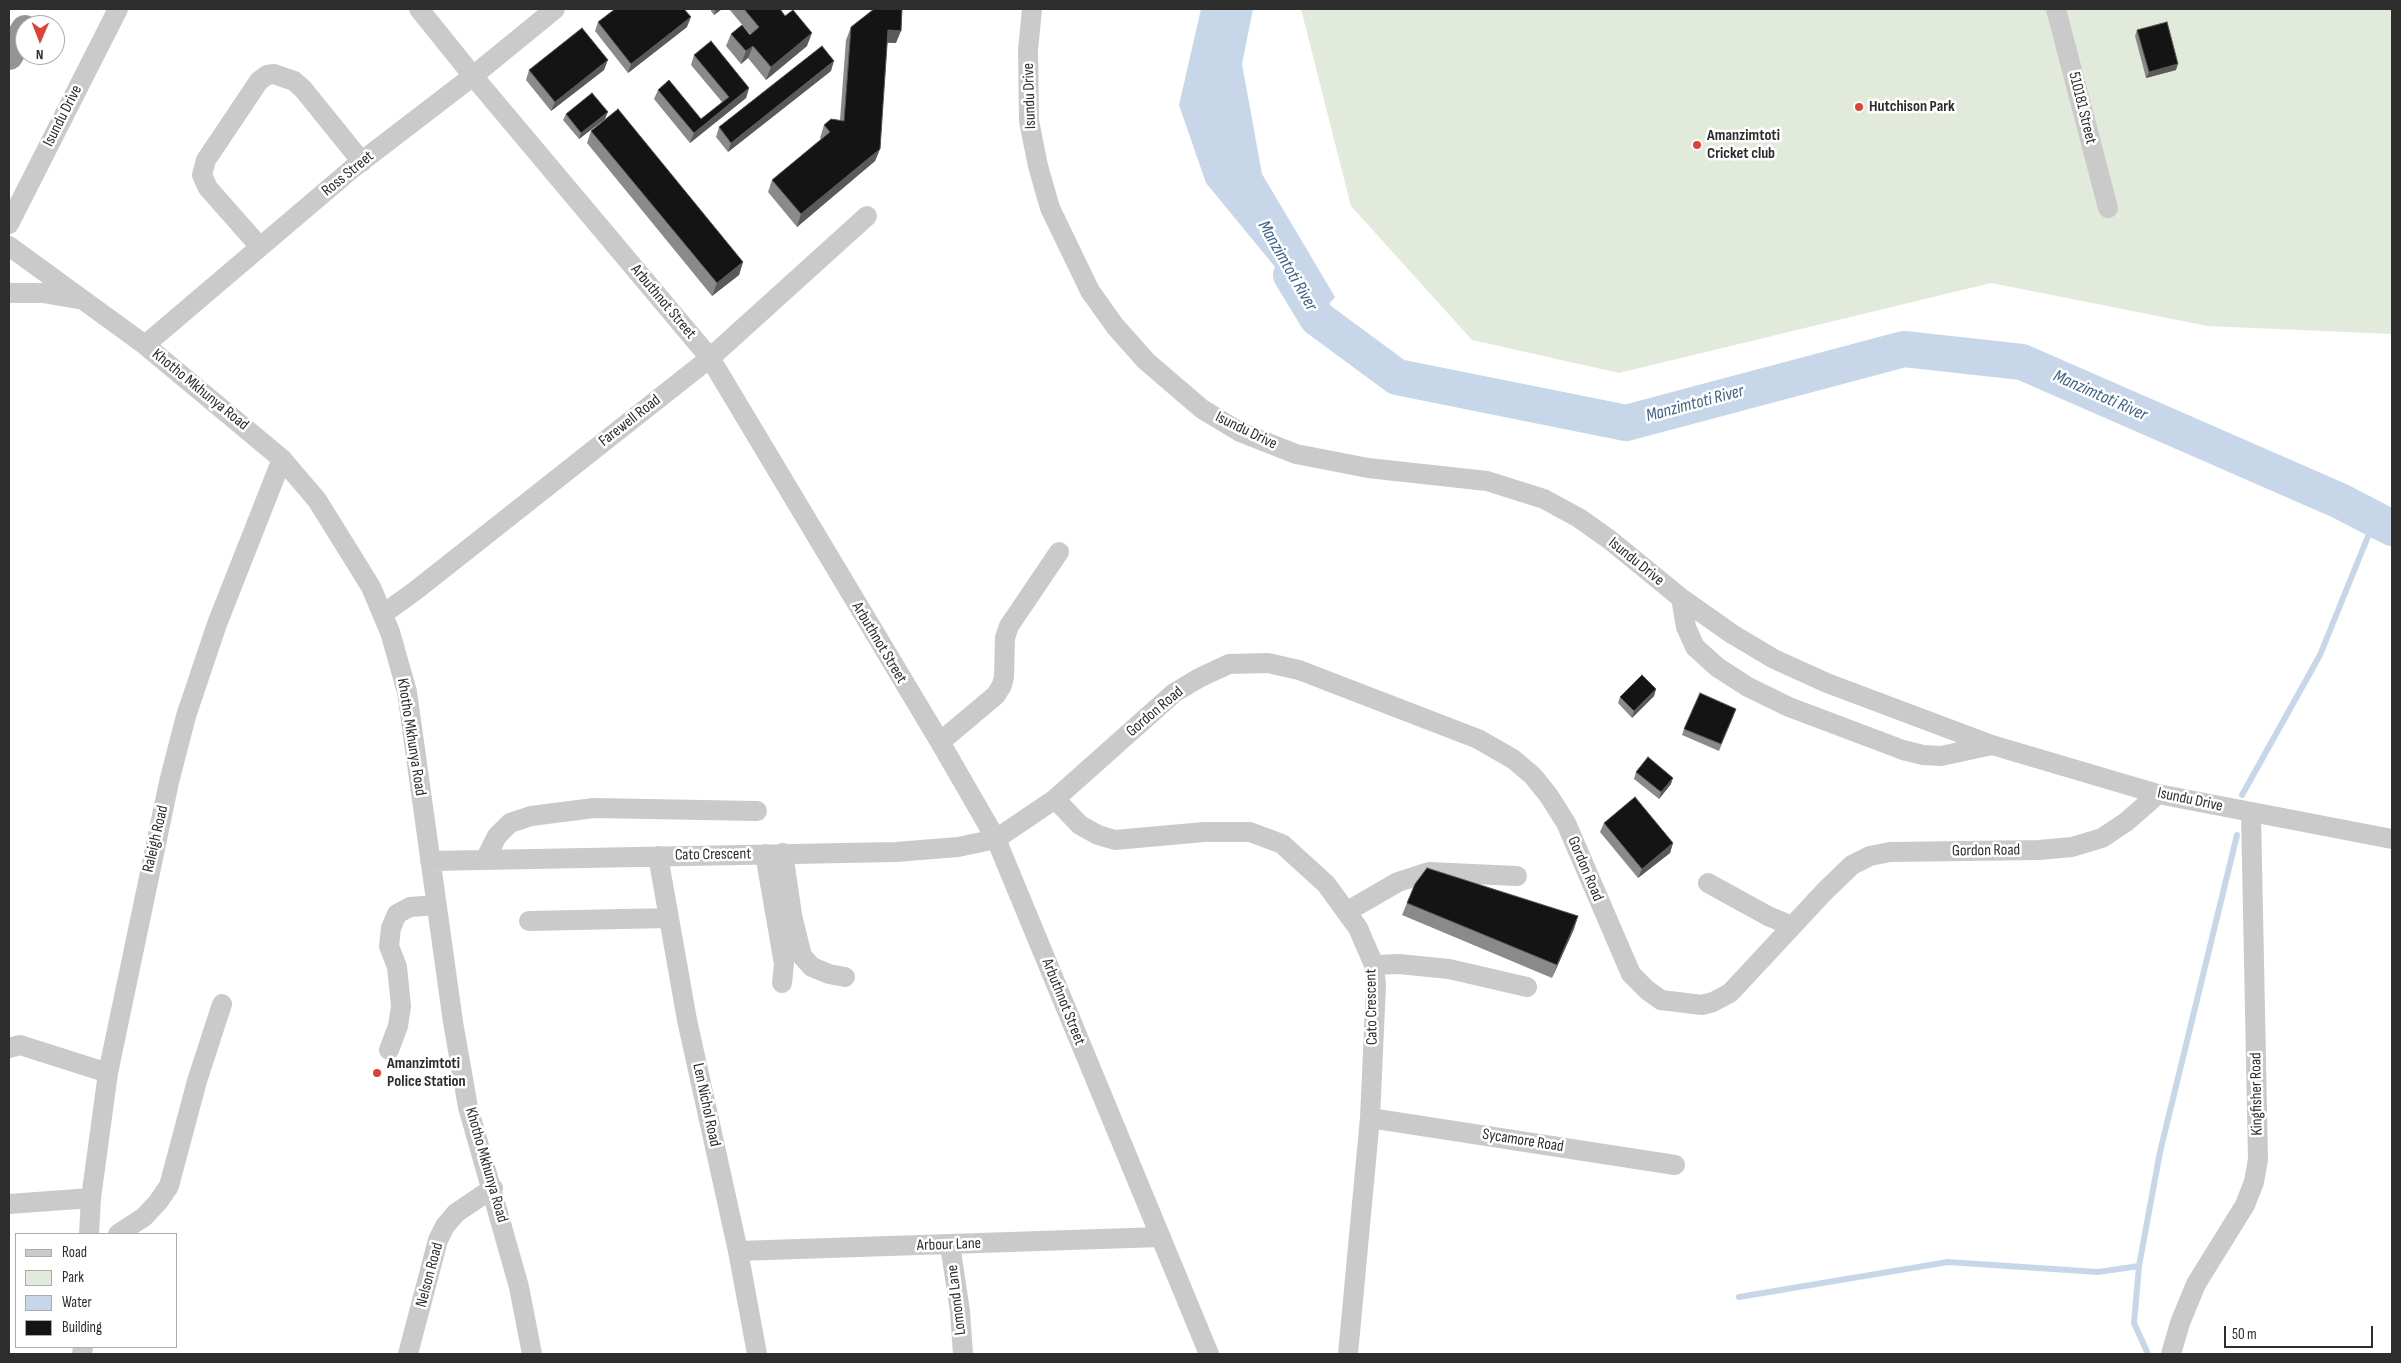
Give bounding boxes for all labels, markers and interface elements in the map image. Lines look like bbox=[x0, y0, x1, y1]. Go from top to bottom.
north arrow bbox=[15, 15, 65, 65]
text: N bbox=[36, 46, 44, 63]
street label: Isundu Drive bbox=[1019, 63, 1041, 129]
street label: 510181 Street bbox=[2064, 70, 2100, 146]
street label: Isundu Drive bbox=[39, 82, 87, 150]
place label: Hutchison Park bbox=[1869, 97, 1955, 117]
marker: Hutchison Park bbox=[1853, 101, 1865, 113]
place label: Amanzimtoti Cricket club bbox=[1707, 126, 1780, 164]
marker: Amanzimtoti Cricket club bbox=[1691, 139, 1703, 151]
street label: Ross Street bbox=[318, 147, 378, 201]
water label: Manzimtoti River bbox=[1253, 217, 1321, 315]
street label: Arbuthnot Street bbox=[626, 261, 700, 343]
street label: Khotho Mkhunya Road bbox=[148, 345, 252, 435]
water label: Manzimtoti River bbox=[2050, 366, 2150, 426]
water label: Manzimtoti River bbox=[1644, 381, 1746, 427]
street label: Farewell Road bbox=[595, 391, 665, 451]
street label: Isundu Drive bbox=[1212, 408, 1280, 454]
street label: Isundu Drive bbox=[1604, 534, 1668, 590]
street label: Arbuthnot Street bbox=[847, 599, 911, 687]
street label: Khotho Mkhunya Road bbox=[392, 677, 430, 797]
street label: Gordon Road bbox=[1123, 683, 1187, 741]
street label: Isundu Drive bbox=[2156, 784, 2224, 816]
street label: Raleigh Road bbox=[139, 804, 173, 874]
street label: Gordon Road bbox=[1563, 834, 1607, 904]
street label: Gordon Road bbox=[1952, 841, 2020, 861]
street label: Cato Crescent bbox=[675, 845, 751, 865]
street label: Arbuthnot Street bbox=[1037, 956, 1089, 1048]
street label: Cato Crescent bbox=[1362, 969, 1382, 1045]
street label: Kingfisher Road bbox=[2247, 1052, 2267, 1136]
place label: Amanzimtoti Police Station bbox=[387, 1054, 466, 1092]
street label: Len Nichol Road bbox=[688, 1062, 724, 1148]
marker: Amanzimtoti Police Station bbox=[371, 1067, 383, 1079]
street label: Khotho Mkhunya Road bbox=[460, 1105, 512, 1225]
street label: Sycamore Road bbox=[1481, 1125, 1565, 1157]
legend bbox=[15, 1233, 178, 1348]
street label: Arbour Lane bbox=[917, 1234, 981, 1256]
street label: Nelson Road bbox=[412, 1241, 448, 1309]
text: Road bbox=[62, 1243, 87, 1262]
street label: Lomond Lane bbox=[943, 1264, 971, 1336]
text: Park bbox=[62, 1268, 84, 1287]
text: Water bbox=[62, 1293, 92, 1312]
scale bar bbox=[2226, 1316, 2375, 1348]
text: Building bbox=[62, 1318, 102, 1337]
text: 50 m bbox=[2232, 1325, 2257, 1344]

